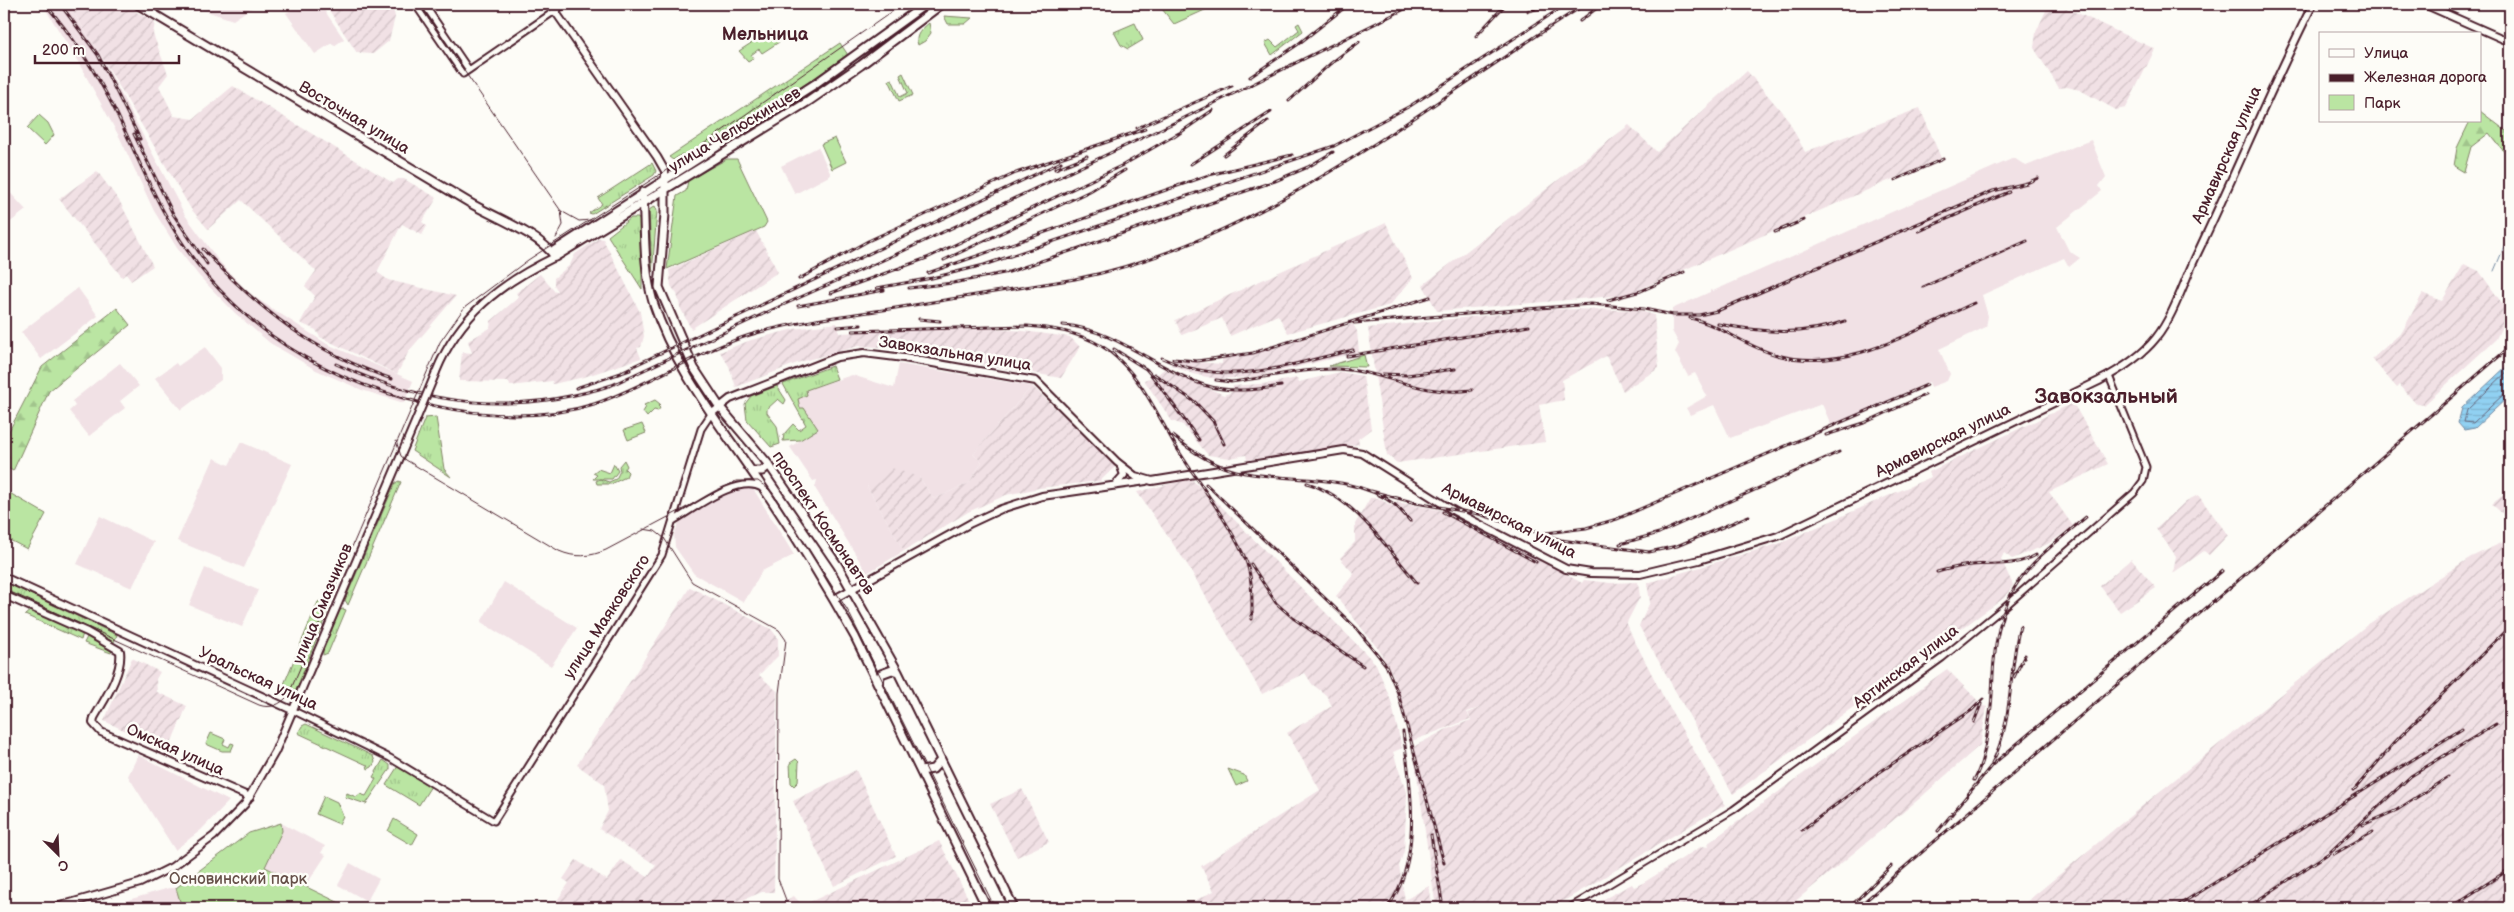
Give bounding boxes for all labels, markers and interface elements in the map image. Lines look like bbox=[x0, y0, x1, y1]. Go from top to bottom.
district label: Мельница bbox=[722, 24, 809, 45]
scale bar bbox=[35, 32, 179, 64]
legend bbox=[2319, 32, 2482, 122]
text: 200 m bbox=[42, 41, 85, 60]
text: Улица bbox=[2364, 44, 2409, 63]
text: Железная дорога bbox=[2364, 68, 2487, 87]
street label: Восточная улица bbox=[295, 77, 413, 159]
street label: улица Челюскинцев bbox=[666, 83, 805, 177]
street label: Армавирская улица bbox=[2188, 83, 2266, 227]
text: Парк bbox=[2364, 94, 2401, 113]
street label: Завокзальная улица bbox=[877, 333, 1033, 376]
district label: Завокзальный bbox=[2034, 384, 2178, 409]
street label: Армавирская улица bbox=[1871, 400, 2014, 482]
street label: проспект Космонавтов bbox=[768, 448, 879, 599]
street label: Армавирская улица bbox=[1438, 478, 1580, 563]
street label: улица Смазчиков bbox=[289, 540, 357, 667]
street label: улица Маяковского bbox=[560, 551, 654, 683]
street label: Артинская улица bbox=[1849, 621, 1963, 713]
street label: Уральская улица bbox=[196, 643, 321, 715]
street label: Омская улица bbox=[123, 720, 227, 780]
north arrow bbox=[32, 830, 82, 880]
text: С bbox=[55, 856, 71, 875]
park label: Основинский парк bbox=[169, 870, 308, 889]

